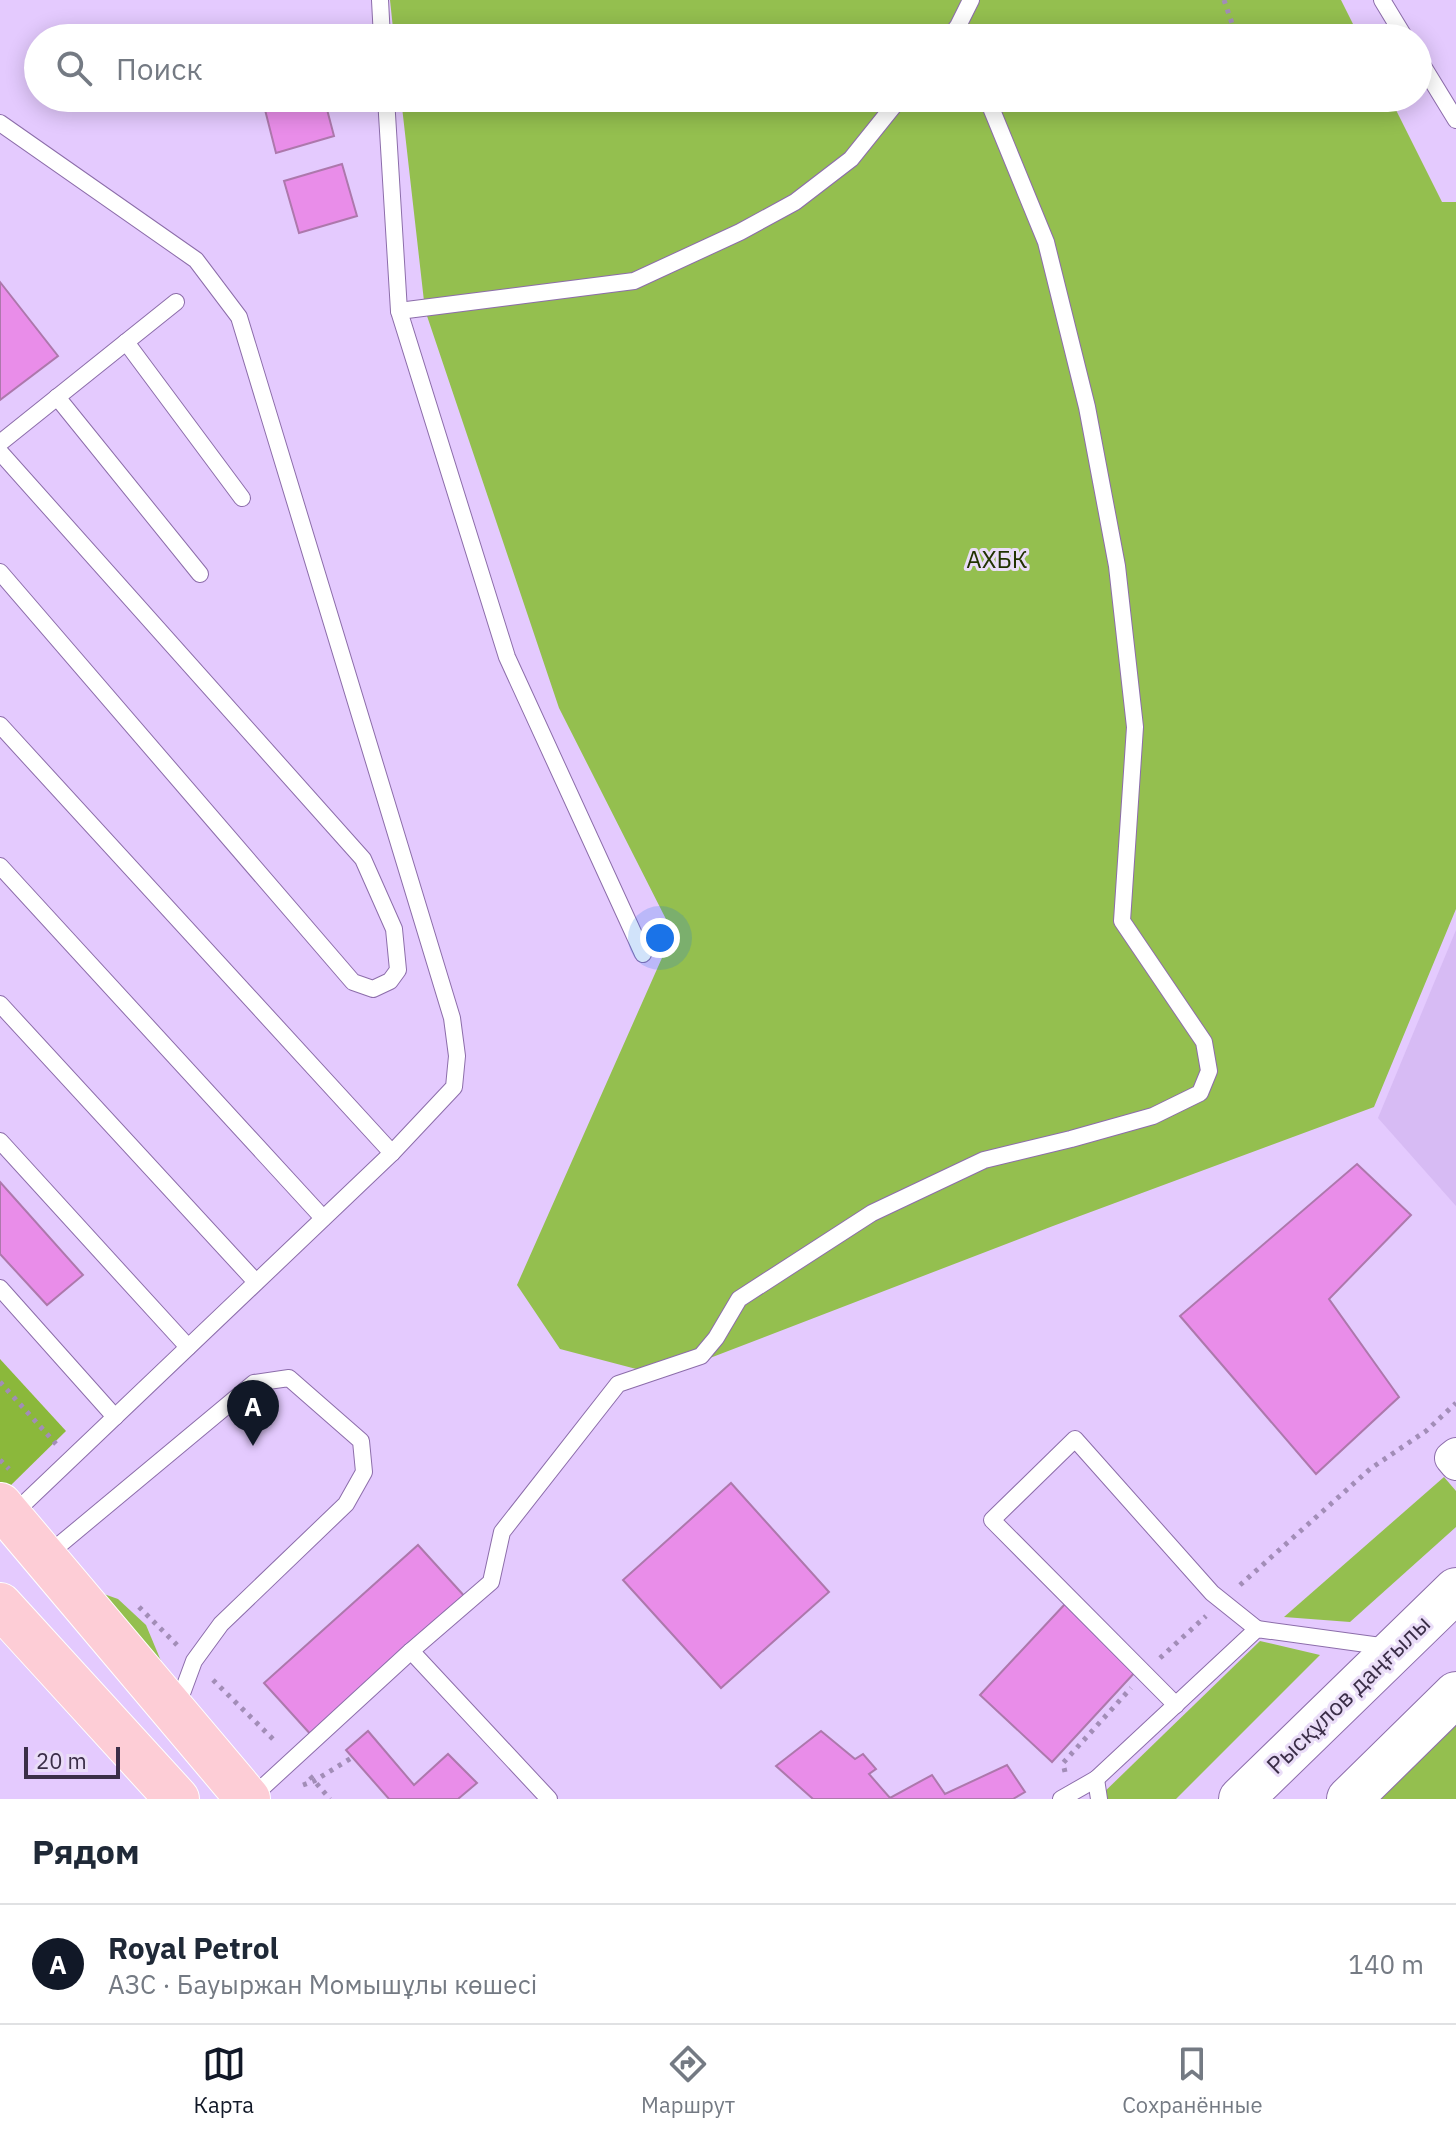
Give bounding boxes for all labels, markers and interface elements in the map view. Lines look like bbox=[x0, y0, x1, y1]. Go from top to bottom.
search box bbox=[24, 24, 1432, 112]
icon: search bbox=[52, 46, 96, 90]
text: Поиск bbox=[116, 49, 203, 88]
park label: АХБК bbox=[966, 543, 1028, 575]
your location bbox=[640, 918, 680, 958]
pin: A bbox=[227, 1380, 279, 1446]
street label: Рысқұлов даңғылы bbox=[1259, 1608, 1437, 1780]
scale bar bbox=[24, 1743, 120, 1779]
text: 20 m bbox=[36, 1746, 87, 1775]
text: Рядом bbox=[32, 1829, 140, 1873]
text: Royal Petrol bbox=[108, 1928, 279, 1967]
text: A bbox=[49, 1947, 67, 1981]
text: 140 m bbox=[1348, 1947, 1424, 1981]
text: АЗС · Бауыржан Момышұлы көшесі bbox=[108, 1967, 537, 2001]
tab: Карта bbox=[194, 2042, 254, 2119]
tab: Маршрут bbox=[641, 2042, 735, 2119]
tab: Сохранённые bbox=[1122, 2042, 1262, 2119]

